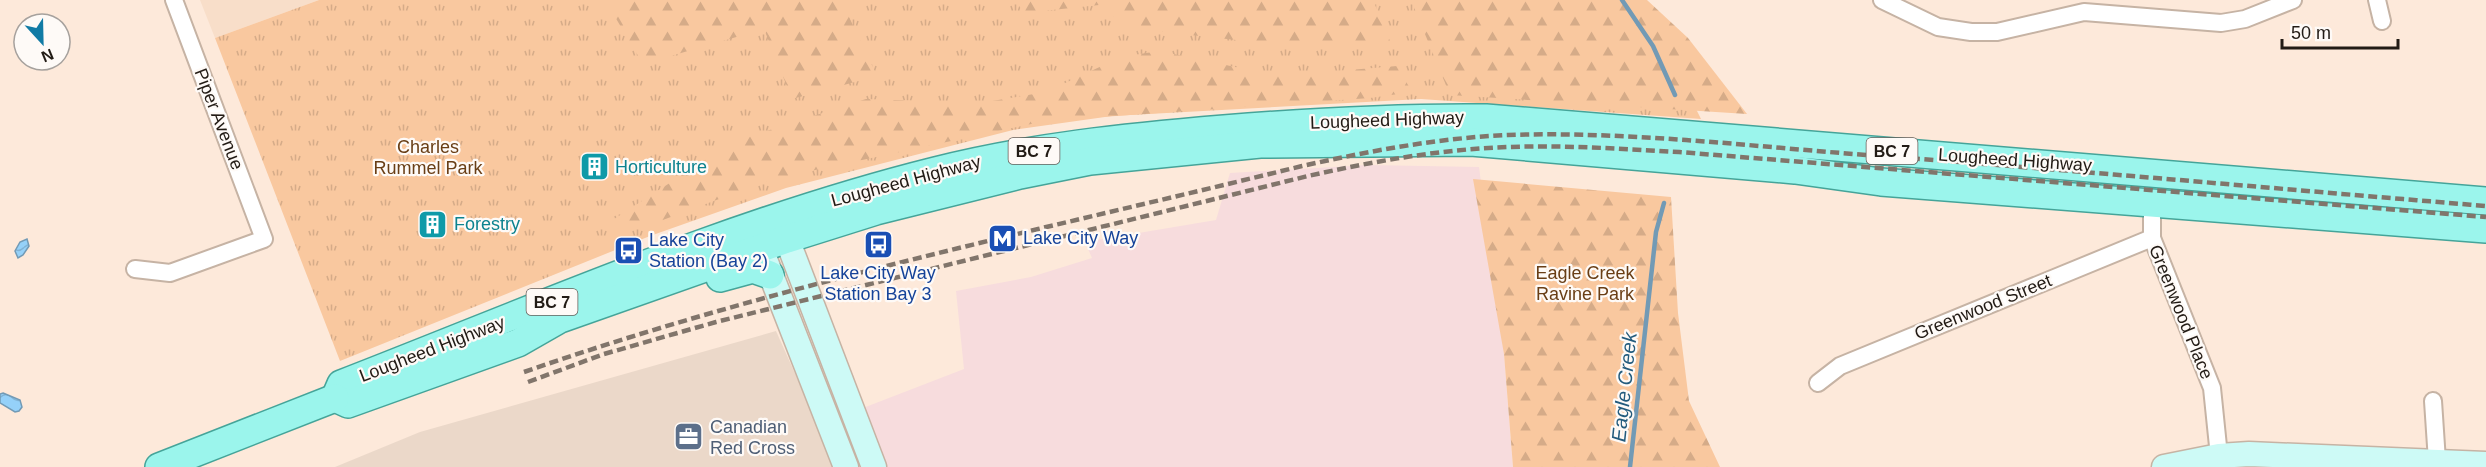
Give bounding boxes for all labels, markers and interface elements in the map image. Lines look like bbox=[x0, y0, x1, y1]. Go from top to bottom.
north arrow bbox=[12, 12, 72, 72]
scale bar bbox=[2282, 12, 2398, 50]
text: 50 m bbox=[2291, 23, 2331, 43]
text: N bbox=[39, 45, 56, 65]
street label: Piper Avenue bbox=[191, 66, 247, 172]
street label: Lougheed Highway bbox=[1310, 107, 1464, 133]
park label: Charles Rummel Park bbox=[373, 137, 484, 178]
road number: BC 7 bbox=[1008, 138, 1060, 164]
road number: BC 7 bbox=[1866, 138, 1918, 164]
street label: Lougheed Highway bbox=[1937, 145, 2093, 175]
building icon: Horticulture bbox=[578, 151, 610, 183]
street label: Lougheed Highway bbox=[829, 151, 983, 211]
place label: Horticulture bbox=[615, 157, 707, 177]
building icon: Forestry bbox=[417, 208, 449, 240]
place label: Forestry bbox=[454, 214, 520, 234]
metro station icon: Lake City Way bbox=[986, 222, 1018, 254]
bus stop icon: Lake City Way Station Bay 3 bbox=[862, 228, 894, 260]
place label: Lake City Way bbox=[1023, 228, 1138, 248]
place label: Lake City Station (Bay 2) bbox=[649, 230, 768, 271]
bus stop icon: Lake City Station (Bay 2) bbox=[612, 234, 644, 266]
street label: Greenwood Place bbox=[2145, 242, 2217, 382]
place label: Lake City Way Station Bay 3 bbox=[820, 263, 936, 304]
park label: Eagle Creek Ravine Park bbox=[1535, 263, 1636, 304]
street label: Greenwood Street bbox=[1912, 270, 2054, 344]
road number: BC 7 bbox=[526, 289, 578, 315]
street label: Lougheed Highway bbox=[356, 312, 508, 386]
water label: Eagle Creek bbox=[1607, 330, 1641, 443]
place label: Canadian Red Cross bbox=[710, 417, 795, 458]
office icon: Canadian Red Cross bbox=[673, 421, 705, 453]

